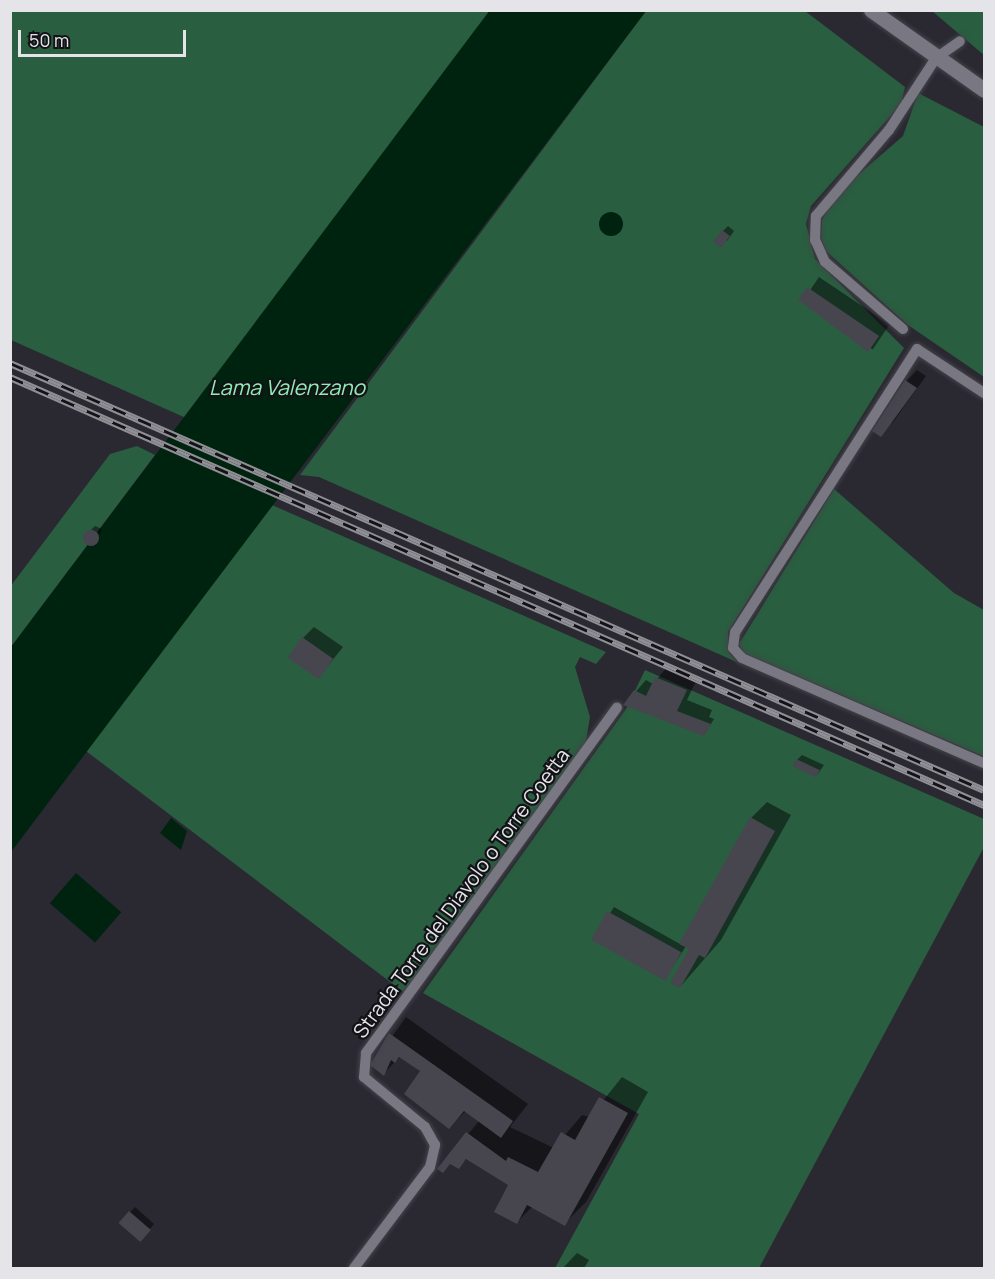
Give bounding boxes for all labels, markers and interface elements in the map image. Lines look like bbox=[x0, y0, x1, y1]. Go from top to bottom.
scale bar bbox=[21, 18, 189, 56]
text: 50 m bbox=[29, 28, 69, 52]
water label: Lama Valenzano bbox=[209, 374, 365, 400]
street label: Strada Torre del Diavolo o Torre Coetta bbox=[348, 744, 574, 1042]

